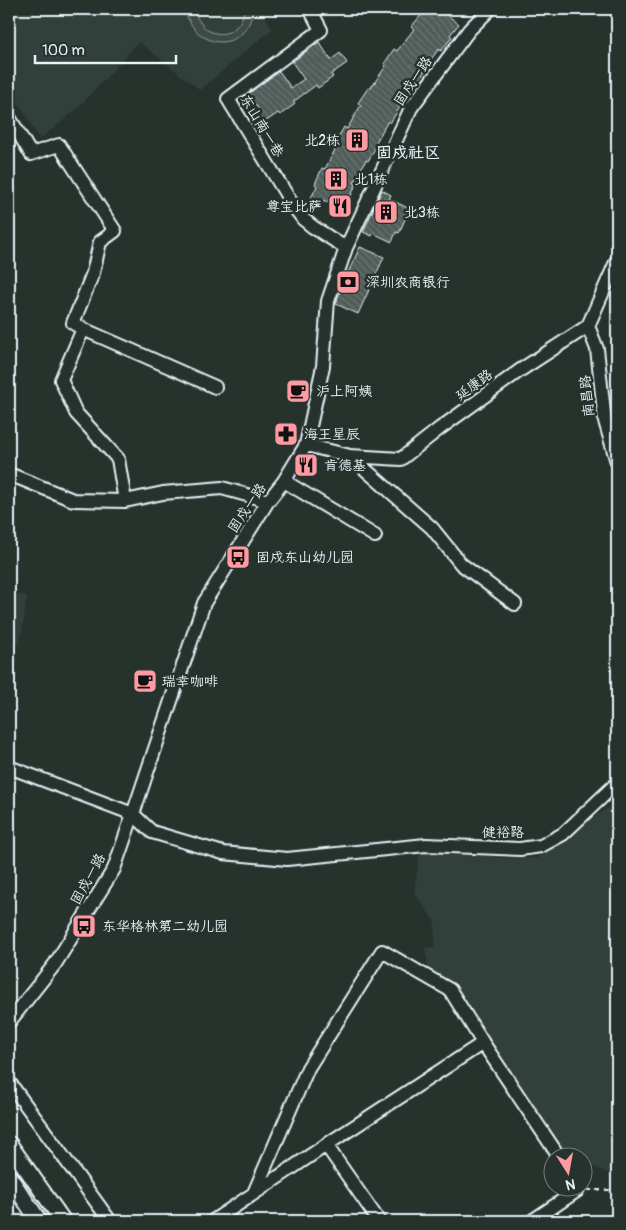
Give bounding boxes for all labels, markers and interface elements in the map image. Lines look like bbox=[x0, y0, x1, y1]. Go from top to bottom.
scale bar bbox=[35, 32, 176, 64]
text: 100 m bbox=[42, 41, 85, 60]
street label: 固戍一路 bbox=[390, 53, 436, 109]
street label: 东山南一巷 bbox=[237, 92, 288, 161]
building icon: 北2栋 bbox=[344, 127, 370, 153]
place label: 北2栋 bbox=[304, 132, 340, 149]
district label: 固戍社区 bbox=[376, 143, 440, 163]
building icon: 北1栋 bbox=[323, 166, 349, 192]
place label: 北1栋 bbox=[354, 171, 387, 188]
restaurant icon: 尊宝比萨 bbox=[327, 193, 353, 219]
place label: 尊宝比萨 bbox=[266, 198, 322, 215]
building icon: 北3栋 bbox=[373, 199, 399, 225]
place label: 北3栋 bbox=[404, 204, 440, 221]
bank icon: 深圳农商银行 bbox=[335, 269, 361, 295]
place label: 深圳农商银行 bbox=[366, 274, 450, 291]
street label: 延康路 bbox=[452, 366, 496, 404]
street label: 南昌路 bbox=[576, 374, 598, 418]
cafe icon: 沪上阿姨 bbox=[285, 378, 311, 404]
place label: 沪上阿姨 bbox=[316, 383, 372, 400]
pharmacy icon: 海王星辰 bbox=[273, 421, 299, 447]
place label: 海王星辰 bbox=[304, 426, 360, 443]
restaurant icon: 肯德基 bbox=[293, 452, 319, 478]
place label: 肯德基 bbox=[324, 457, 366, 474]
street label: 固戍一路 bbox=[224, 480, 270, 536]
bus stop icon: 固戍东山幼儿园 bbox=[225, 544, 251, 570]
place label: 固戍东山幼儿园 bbox=[256, 549, 354, 566]
cafe icon: 瑞幸咖啡 bbox=[132, 668, 158, 694]
place label: 瑞幸咖啡 bbox=[161, 673, 218, 690]
street label: 健裕路 bbox=[482, 824, 524, 841]
street label: 固戍一路 bbox=[67, 850, 109, 908]
bus stop icon: 东华格林第二幼儿园 bbox=[71, 913, 97, 939]
place label: 东华格林第二幼儿园 bbox=[102, 918, 228, 935]
north arrow bbox=[544, 1148, 594, 1198]
text: N bbox=[564, 1175, 577, 1194]

